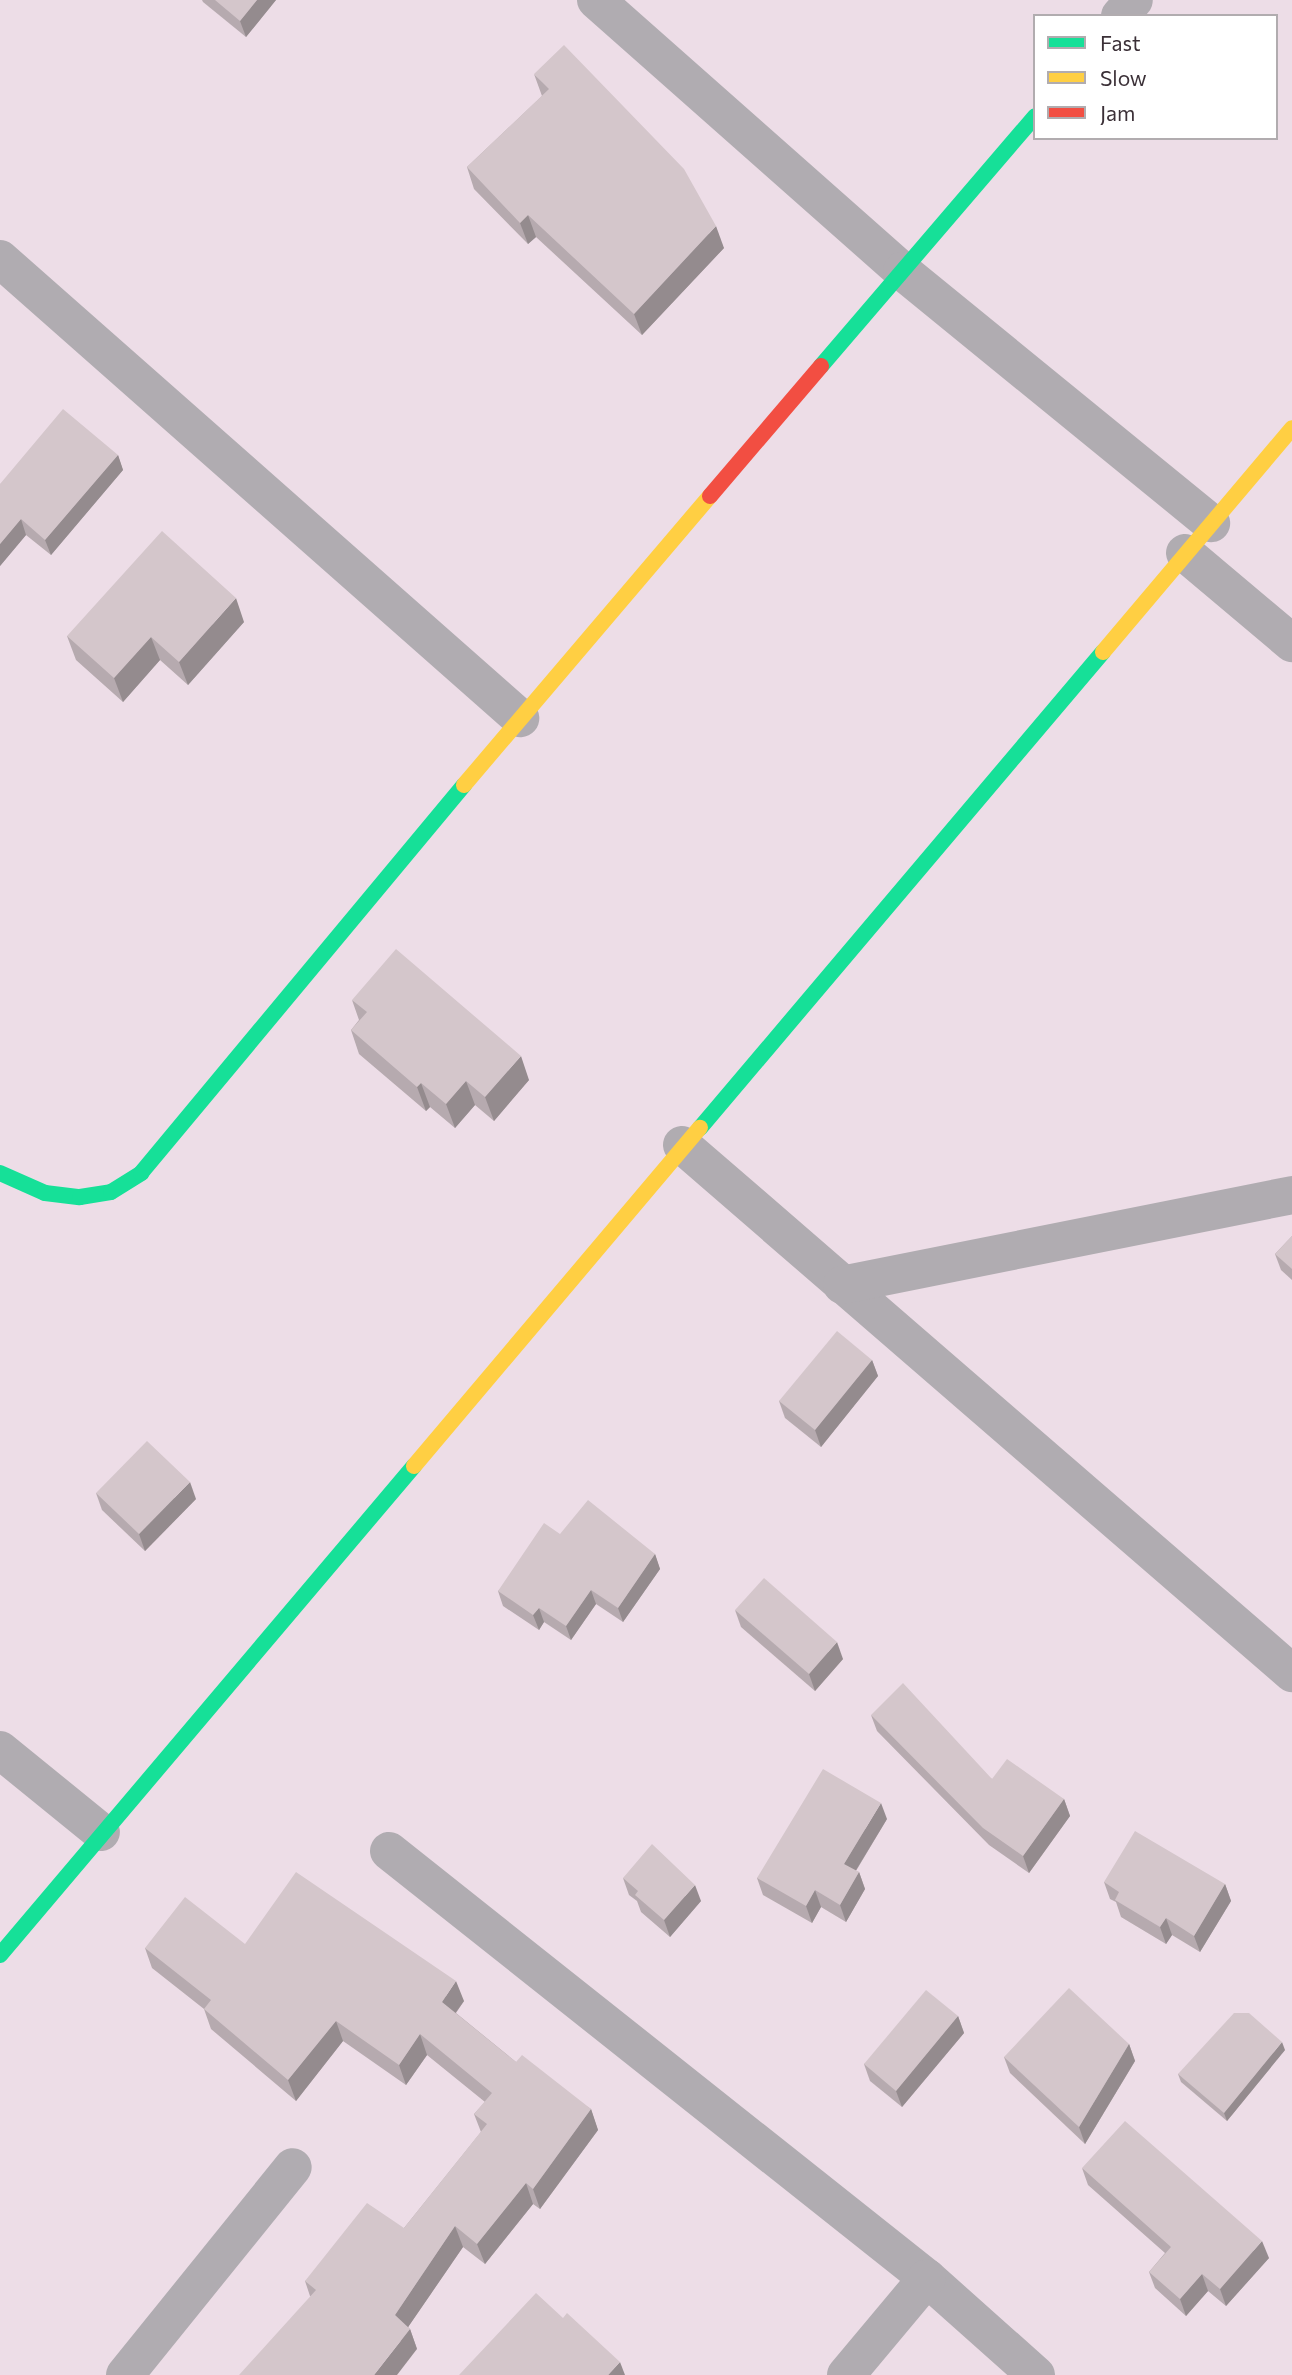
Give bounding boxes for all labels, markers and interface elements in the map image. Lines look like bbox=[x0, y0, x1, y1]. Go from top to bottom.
legend bbox=[1033, 14, 1278, 140]
text: Fast bbox=[1100, 30, 1141, 55]
text: Slow bbox=[1100, 65, 1147, 90]
text: Jam bbox=[1100, 100, 1135, 125]

